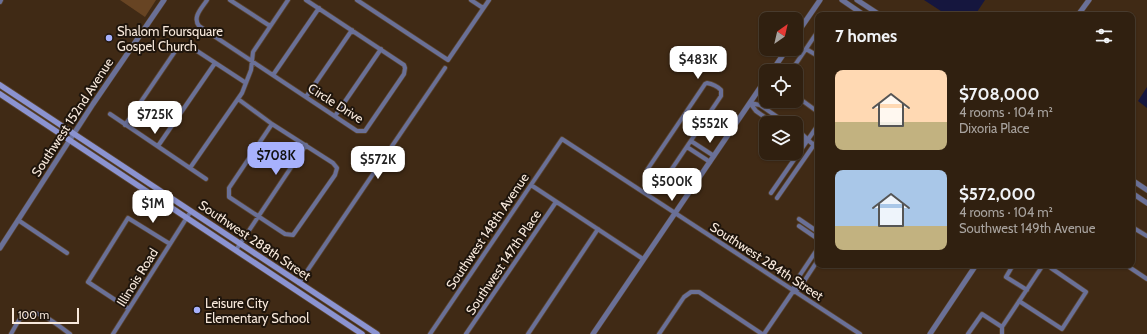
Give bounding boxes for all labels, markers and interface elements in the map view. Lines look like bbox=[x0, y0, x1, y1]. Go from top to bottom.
north arrow bbox=[759, 12, 803, 56]
map controls bbox=[759, 12, 803, 160]
place label: Shalom Foursquare Gospel Church bbox=[117, 23, 223, 54]
icon: filters bbox=[1093, 25, 1115, 47]
text: 7 homes bbox=[835, 26, 897, 46]
marker: Shalom Foursquare Gospel Church bbox=[104, 33, 114, 43]
pin: $483K bbox=[670, 46, 726, 80]
text: $483K bbox=[679, 51, 717, 67]
street label: Southwest 152nd Avenue bbox=[28, 54, 117, 179]
button: locate bbox=[759, 64, 803, 108]
street label: Circle Drive bbox=[305, 80, 367, 127]
text: $708,000 bbox=[959, 84, 1039, 104]
icon: home bbox=[867, 86, 915, 134]
pin: $725K bbox=[127, 101, 183, 135]
text: 4 rooms · 104 m² bbox=[959, 104, 1053, 120]
text: $725K bbox=[137, 106, 173, 122]
pin: $552K bbox=[682, 110, 738, 144]
text: $552K bbox=[692, 115, 728, 131]
button: layers bbox=[759, 116, 803, 160]
text: Dixoria Place bbox=[959, 120, 1029, 136]
pin: $708K bbox=[248, 142, 304, 176]
pin: $572K bbox=[350, 146, 406, 180]
text: $708K bbox=[256, 147, 296, 163]
text: $572K bbox=[360, 151, 396, 167]
pin: $500K bbox=[644, 168, 700, 202]
street label: Southwest 148th Avenue bbox=[442, 170, 532, 292]
text: $500K bbox=[651, 173, 693, 189]
text: $572,000 bbox=[959, 184, 1035, 204]
icon: home bbox=[867, 186, 915, 234]
pin: $1M bbox=[134, 190, 172, 224]
text: $1M bbox=[141, 195, 165, 211]
street label: Southwest 288th Street bbox=[196, 196, 315, 284]
text: 4 rooms · 104 m² bbox=[959, 204, 1053, 220]
street label: Southwest 147th Place bbox=[462, 206, 544, 318]
street label: Southwest 284th Street bbox=[707, 218, 827, 304]
text: Southwest 149th Avenue bbox=[959, 220, 1095, 236]
street label: Illinois Road bbox=[113, 245, 161, 309]
place label: Leisure City Elementary School bbox=[205, 295, 309, 326]
marker: Leisure City Elementary School bbox=[192, 305, 202, 315]
scale bar bbox=[12, 306, 79, 325]
text: 100 m bbox=[18, 308, 49, 322]

